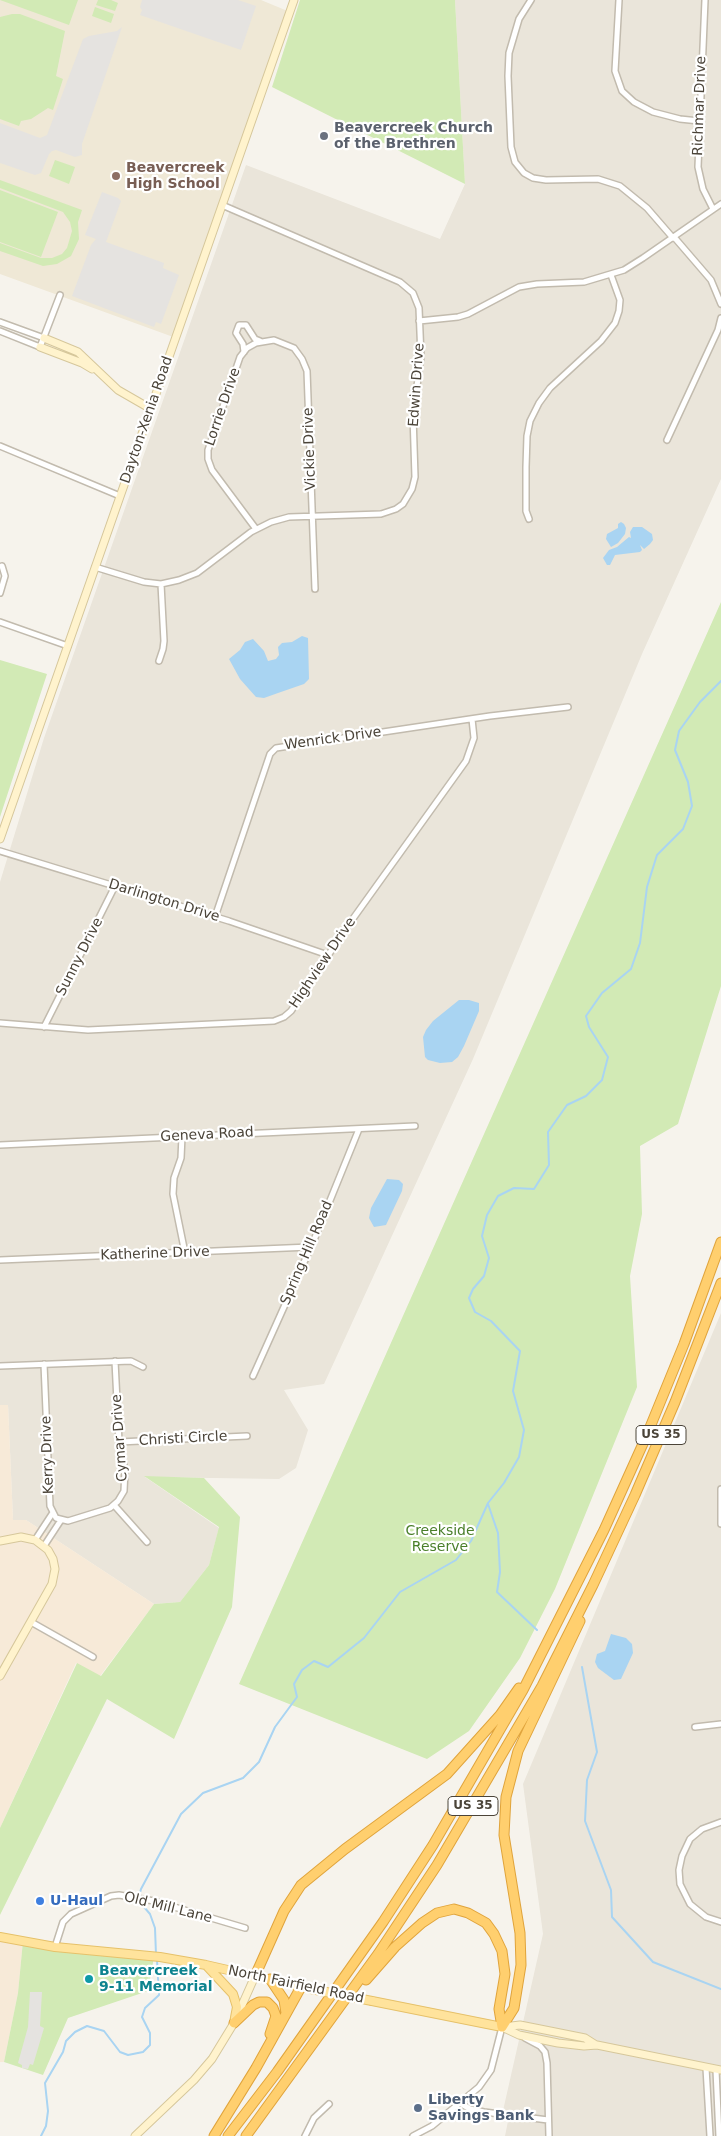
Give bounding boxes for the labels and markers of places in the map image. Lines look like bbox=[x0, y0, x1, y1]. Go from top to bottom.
place label: Beavercreek Church of the Brethren bbox=[334, 120, 493, 152]
marker: Beavercreek Church of the Brethren bbox=[318, 130, 330, 142]
place label: Beavercreek High School bbox=[126, 160, 225, 192]
marker: Beavercreek High School bbox=[110, 170, 122, 182]
place label: U-Haul bbox=[50, 1893, 103, 1909]
marker: U-Haul bbox=[34, 1895, 46, 1907]
place label: Beavercreek 9-11 Memorial bbox=[99, 1963, 212, 1995]
marker: Beavercreek 9-11 Memorial bbox=[83, 1973, 95, 1985]
place label: Liberty Savings Bank bbox=[428, 2092, 534, 2124]
marker: Liberty Savings Bank bbox=[412, 2102, 424, 2114]

